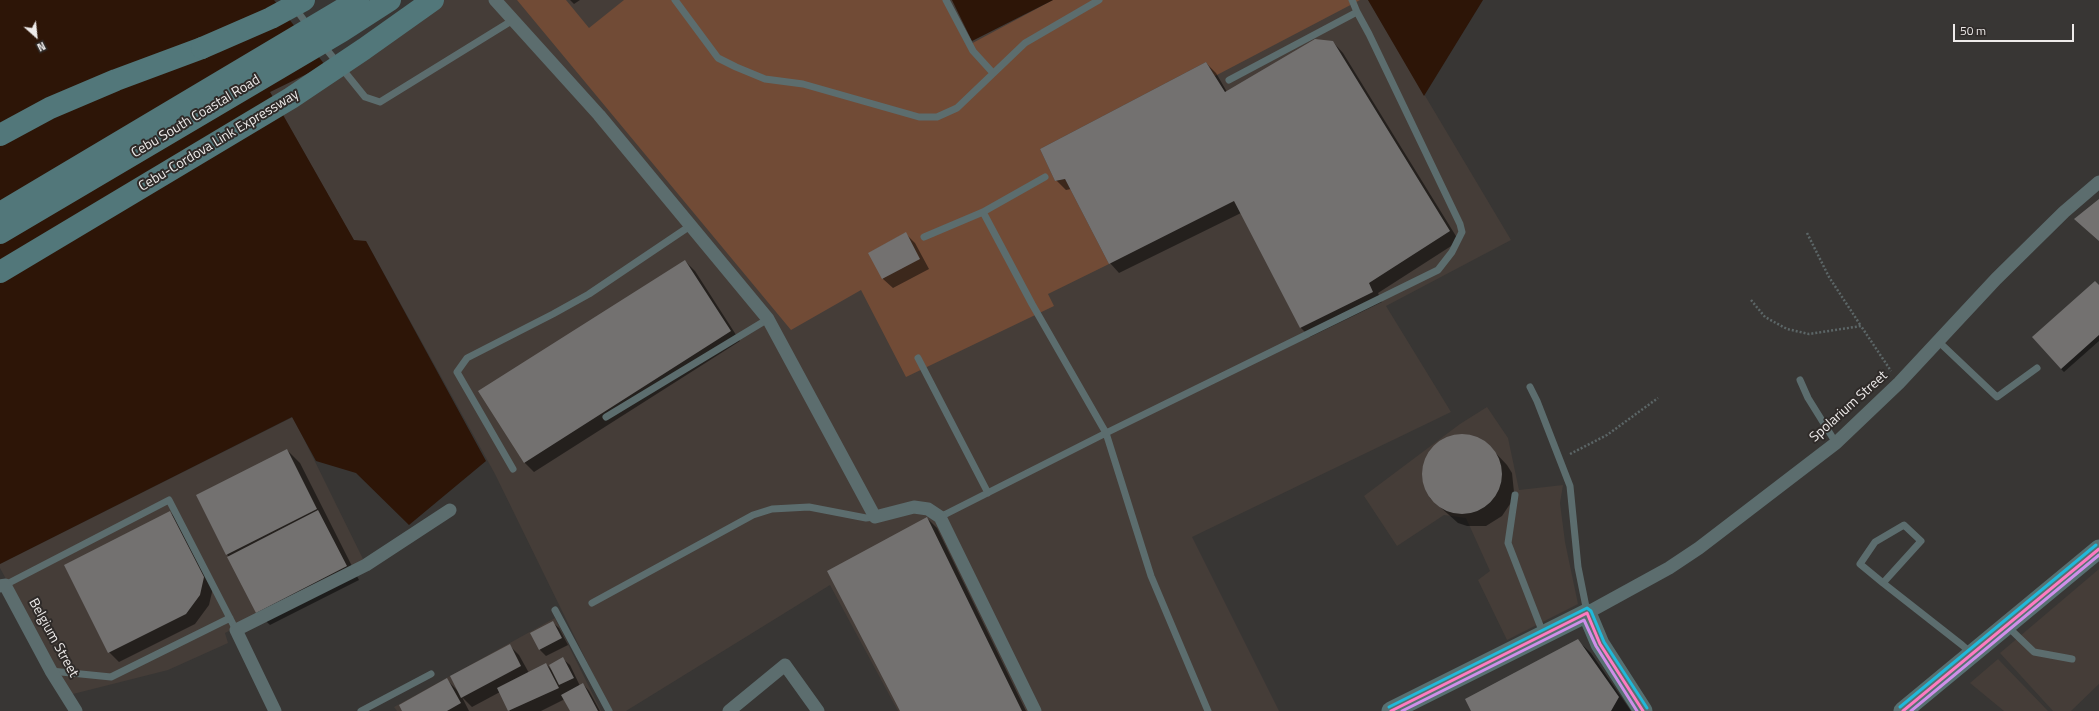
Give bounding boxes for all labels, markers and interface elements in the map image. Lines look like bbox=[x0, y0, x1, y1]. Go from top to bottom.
north arrow bbox=[16, 16, 56, 56]
scale bar bbox=[1955, 16, 2076, 42]
text: 50 m bbox=[1960, 21, 1986, 40]
text: N bbox=[34, 38, 48, 56]
street label: Cebu South Coastal Road bbox=[129, 72, 263, 162]
street label: Cebu-Cordova Link Expressway bbox=[136, 86, 302, 196]
street label: Spolarium Street bbox=[1807, 368, 1891, 446]
street label: Belgium Street bbox=[24, 596, 82, 680]

